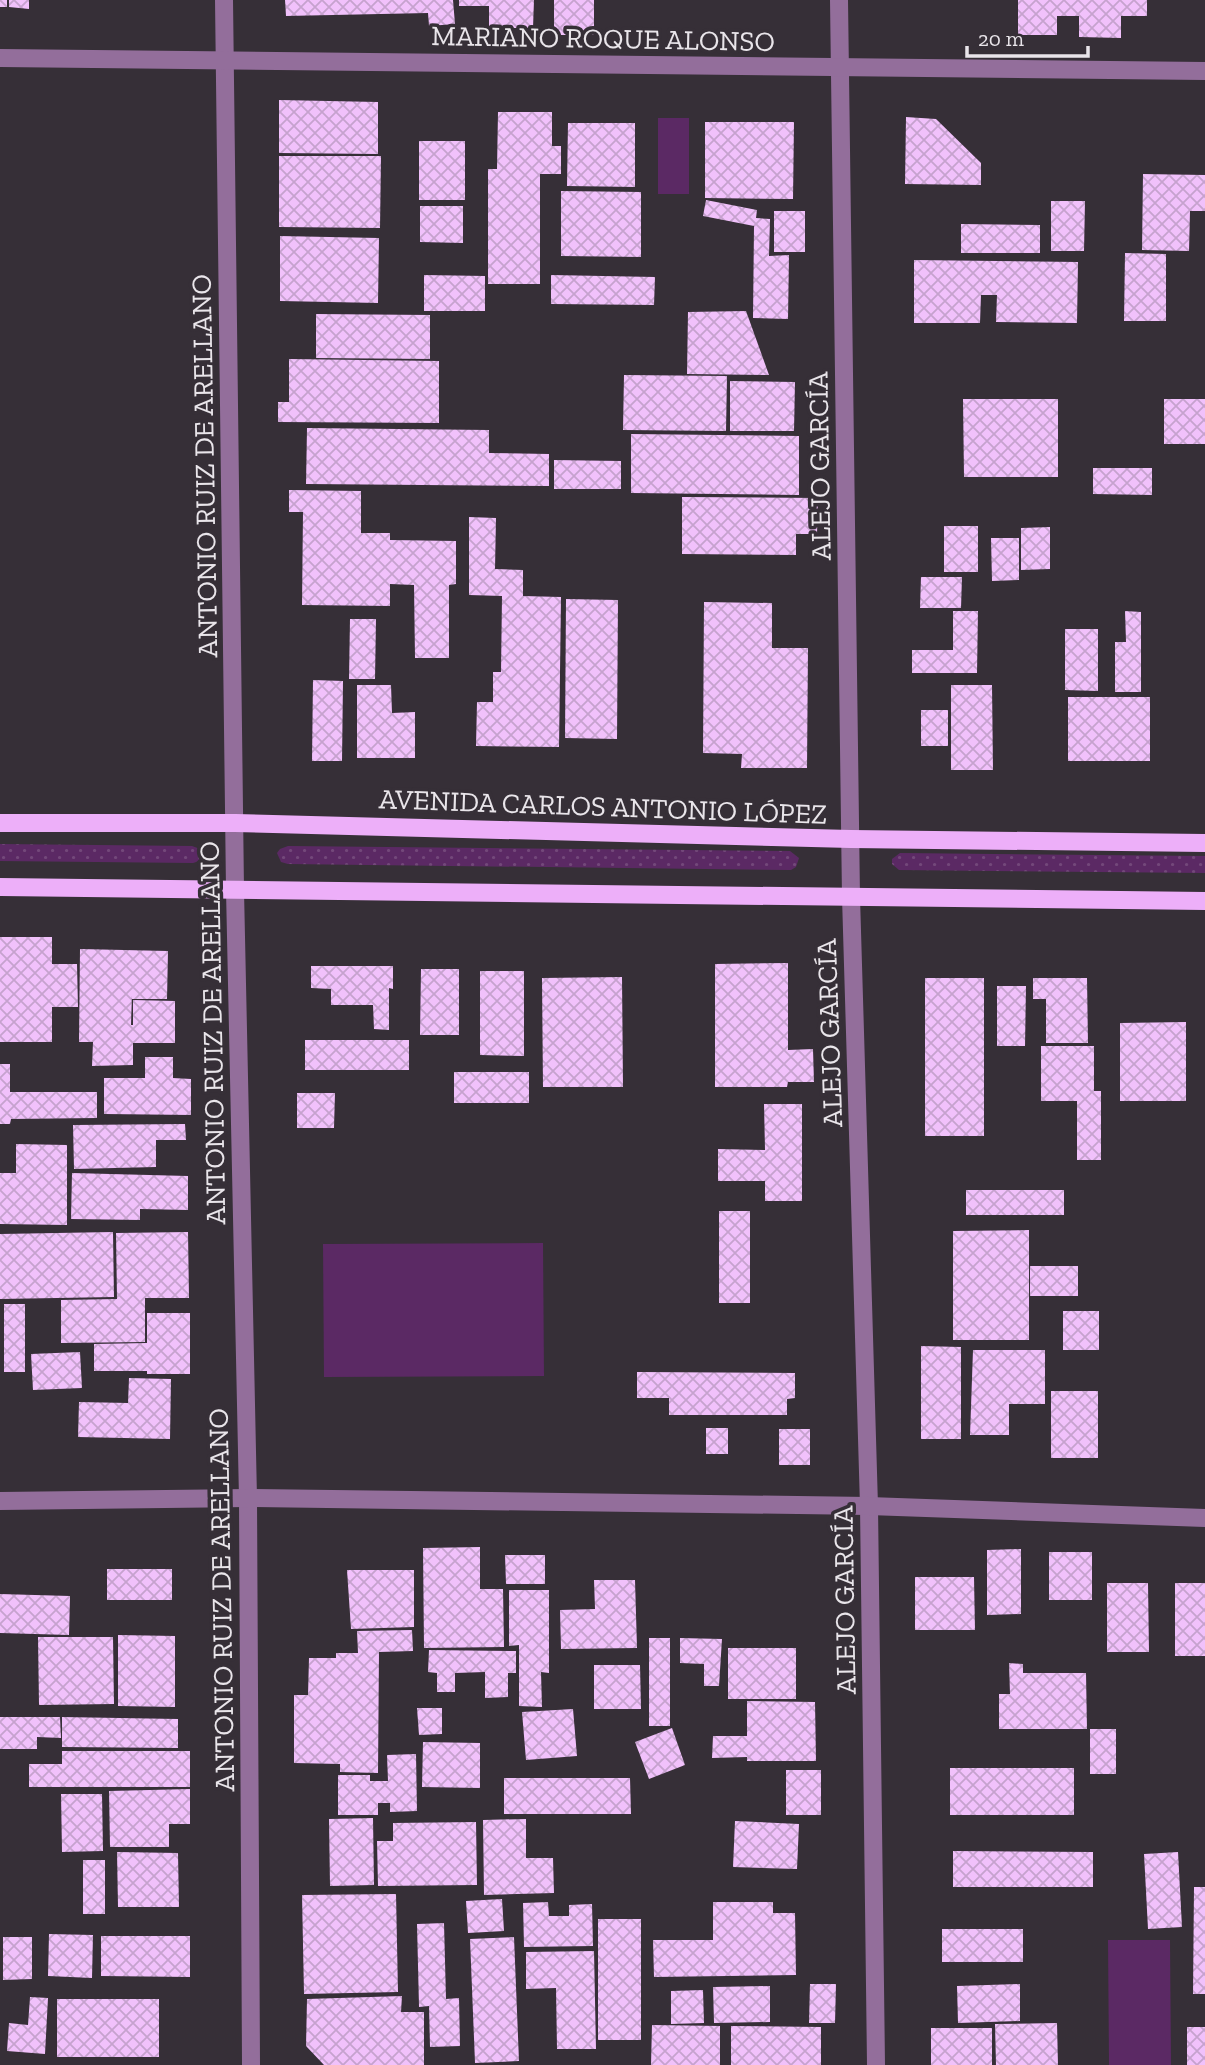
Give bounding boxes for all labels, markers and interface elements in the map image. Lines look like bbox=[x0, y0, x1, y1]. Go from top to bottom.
scale bar bbox=[967, 14, 1088, 58]
street label: MARIANO ROQUE ALONSO bbox=[431, 19, 775, 58]
text: 20 m bbox=[978, 26, 1024, 51]
street label: ANTONIO RUIZ DE ARELLANO bbox=[185, 274, 224, 658]
street label: ALEJO GARCÍA bbox=[801, 371, 838, 561]
street label: AVENIDA CARLOS ANTONIO LÓPEZ bbox=[378, 782, 828, 831]
street label: ANTONIO RUIZ DE ARELLANO bbox=[193, 841, 232, 1225]
street label: ALEJO GARCÍA bbox=[810, 937, 849, 1128]
street label: ANTONIO RUIZ DE ARELLANO bbox=[202, 1408, 241, 1792]
street label: ALEJO GARCÍA bbox=[826, 1505, 863, 1695]

